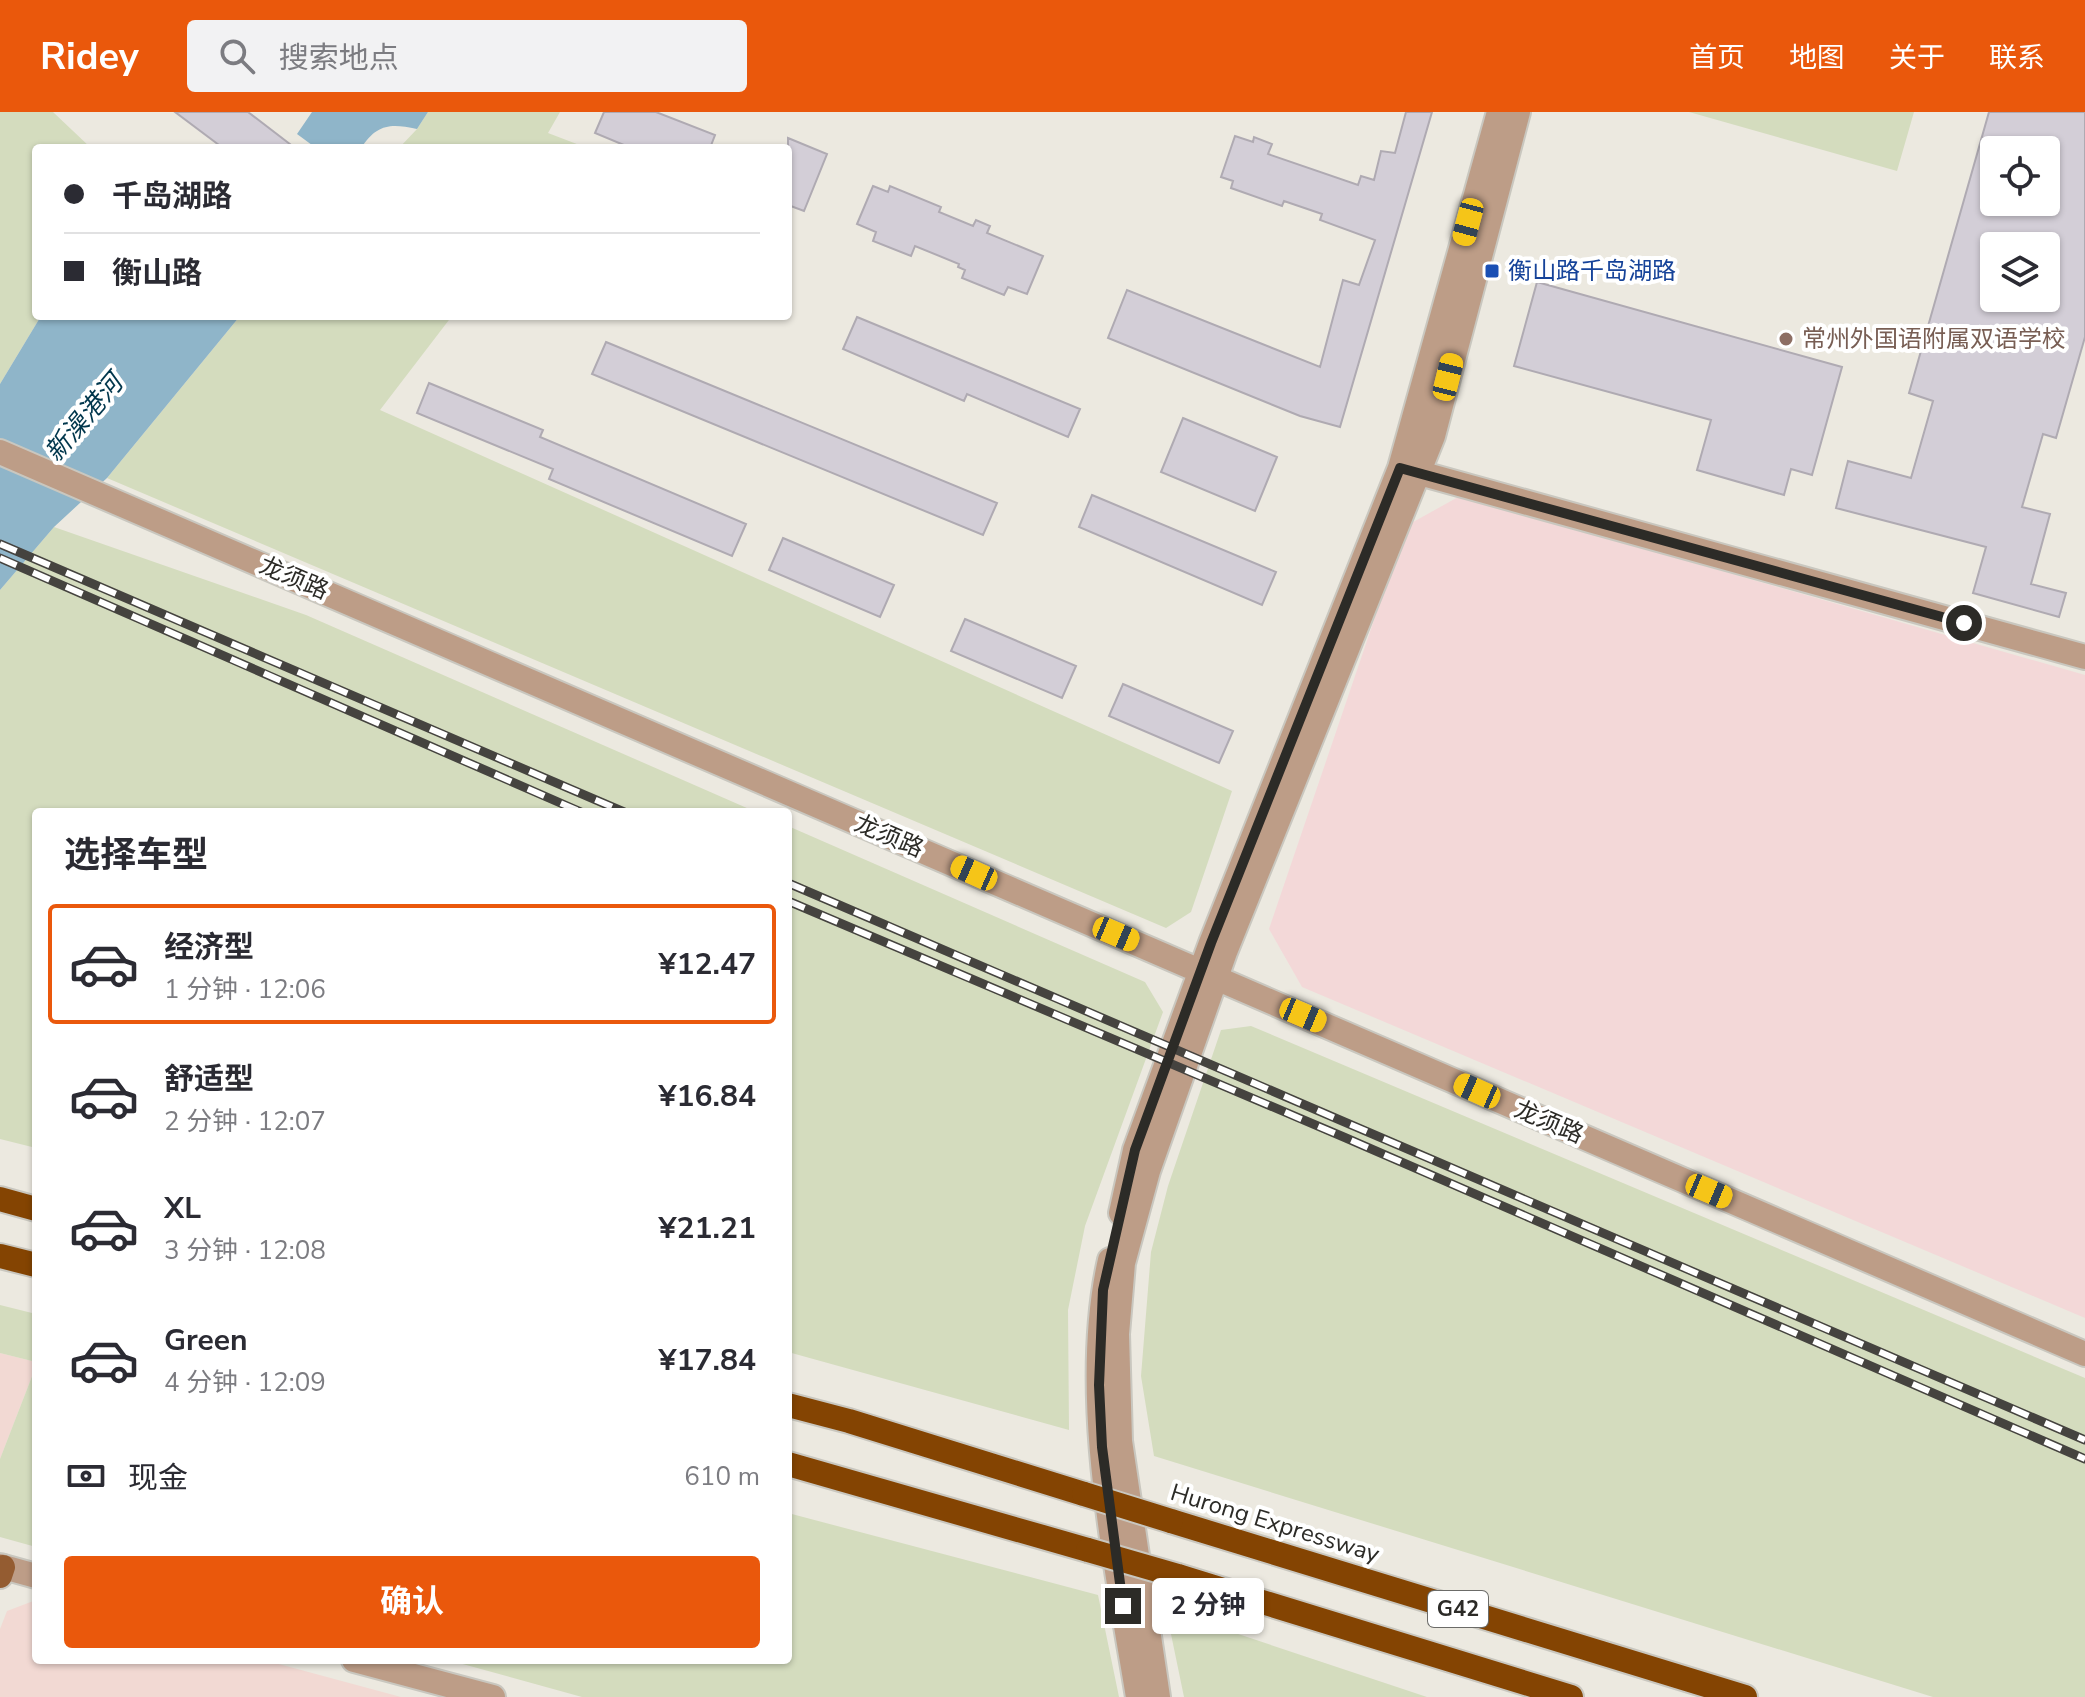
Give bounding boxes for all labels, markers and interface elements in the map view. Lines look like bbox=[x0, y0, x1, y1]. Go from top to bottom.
search box bbox=[187, 20, 747, 92]
text: Ridey bbox=[40, 31, 139, 82]
icon: search bbox=[215, 34, 259, 78]
text: 搜索地点 bbox=[279, 38, 399, 79]
text: 首页 bbox=[1689, 39, 1745, 77]
text: 地图 bbox=[1789, 39, 1845, 77]
text: 关于 bbox=[1889, 39, 1945, 77]
text: 联系 bbox=[1989, 39, 2045, 77]
map controls bbox=[1980, 136, 2060, 312]
button: locate bbox=[1980, 136, 2060, 216]
text: 千岛湖路 bbox=[112, 176, 232, 217]
car bbox=[1450, 196, 1486, 248]
button: layers bbox=[1980, 232, 2060, 312]
text: 衡山路 bbox=[112, 253, 202, 294]
place label: 衡山路千岛湖路 bbox=[1508, 255, 1676, 287]
marker: 衡山路千岛湖路 bbox=[1483, 262, 1501, 280]
place label: 常州外国语附属双语学校 bbox=[1802, 323, 2066, 355]
marker: 常州外国语附属双语学校 bbox=[1777, 330, 1795, 348]
car bbox=[1431, 351, 1465, 403]
water label: 新澡港河 bbox=[37, 363, 134, 469]
street label: 龙须路 bbox=[255, 549, 333, 607]
route start bbox=[1946, 605, 1982, 641]
street label: 龙须路 bbox=[850, 807, 928, 865]
text: 选择车型 bbox=[64, 831, 208, 880]
car bbox=[947, 852, 1001, 894]
car bbox=[1089, 914, 1143, 954]
text: 经济型 bbox=[164, 927, 254, 968]
icon: car bbox=[68, 928, 140, 1000]
text: ¥12.47 bbox=[659, 944, 756, 985]
text: 1 分钟 · 12:06 bbox=[164, 972, 326, 1007]
car bbox=[1276, 995, 1330, 1035]
text: 舒适型 bbox=[164, 1059, 254, 1100]
icon: car bbox=[68, 1060, 140, 1132]
car bbox=[1450, 1070, 1504, 1112]
text: ¥16.84 bbox=[659, 1076, 756, 1117]
street label: 龙须路 bbox=[1510, 1093, 1588, 1151]
text: 2 分钟 · 12:07 bbox=[164, 1104, 326, 1139]
car bbox=[1682, 1171, 1736, 1211]
text: XL bbox=[164, 1188, 201, 1229]
icon: car bbox=[68, 1192, 140, 1264]
text: ¥21.21 bbox=[659, 1208, 756, 1249]
text: 3 分钟 · 12:08 bbox=[164, 1233, 326, 1268]
text: Green bbox=[164, 1320, 248, 1361]
icon: car bbox=[68, 1324, 140, 1396]
text: ¥17.84 bbox=[659, 1340, 756, 1381]
text: 4 分钟 · 12:09 bbox=[164, 1365, 326, 1400]
icon: cash bbox=[64, 1454, 108, 1498]
text: 现金 bbox=[128, 1458, 188, 1499]
text: 610 m bbox=[684, 1459, 760, 1494]
street label: Hurong Expressway bbox=[1167, 1476, 1384, 1570]
button: 确认 bbox=[64, 1556, 760, 1648]
callout: 2 分钟 bbox=[1151, 1578, 1263, 1634]
route end bbox=[1105, 1588, 1141, 1624]
text: 2 分钟 bbox=[1171, 1588, 1245, 1623]
road number: G42 bbox=[1428, 1591, 1488, 1627]

